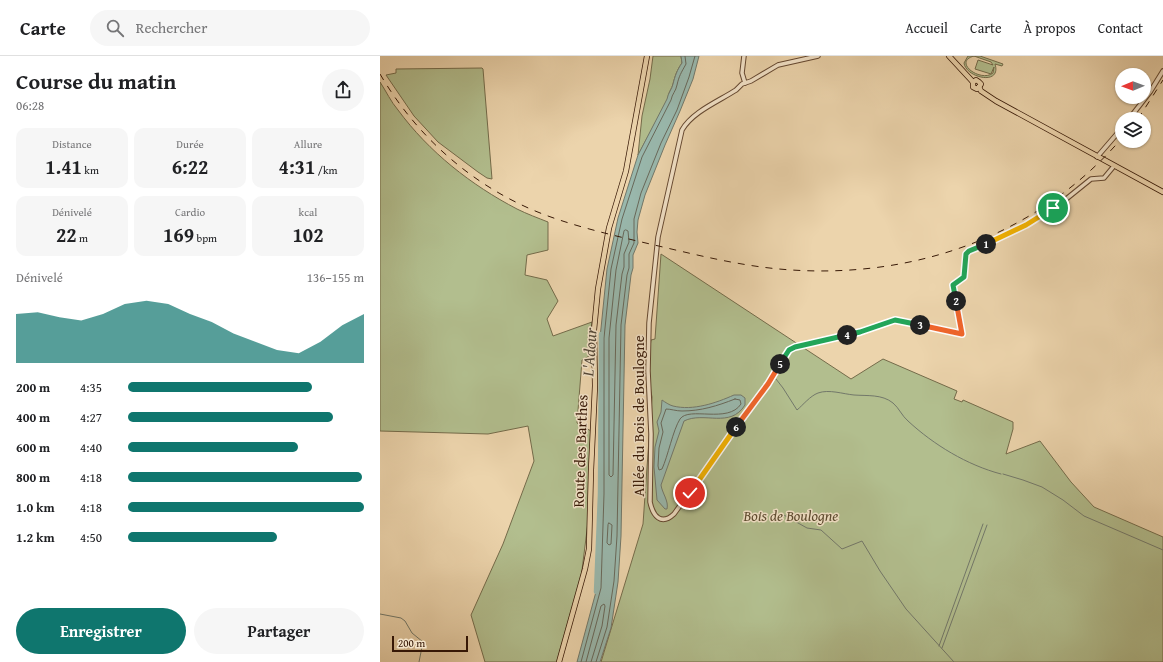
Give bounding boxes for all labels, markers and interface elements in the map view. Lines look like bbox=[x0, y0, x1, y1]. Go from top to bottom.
search box bbox=[90, 10, 370, 46]
text: Carte bbox=[20, 14, 66, 42]
icon: search bbox=[104, 17, 126, 39]
text: Rechercher bbox=[136, 17, 207, 38]
text: Accueil bbox=[905, 18, 948, 38]
text: Carte bbox=[970, 18, 1002, 38]
text: À propos bbox=[1024, 18, 1076, 38]
text: Contact bbox=[1098, 18, 1143, 38]
text: Course du matin bbox=[16, 65, 176, 97]
north arrow bbox=[1115, 68, 1151, 104]
map controls bbox=[1115, 68, 1151, 148]
button: share bbox=[322, 69, 364, 111]
text: 06:28 bbox=[16, 96, 44, 115]
button: layers bbox=[1115, 112, 1151, 148]
text: Distance bbox=[52, 136, 92, 152]
text: Durée bbox=[176, 136, 204, 152]
text: Allure bbox=[294, 136, 322, 152]
text: 1.41 bbox=[45, 152, 82, 181]
text: 6:22 bbox=[172, 152, 208, 181]
text: 4:31 bbox=[279, 152, 315, 181]
text: km bbox=[82, 162, 99, 178]
text: /km bbox=[315, 162, 337, 178]
pin bbox=[1036, 191, 1070, 225]
icon: arrive bbox=[1042, 197, 1064, 219]
text: Dénivelé bbox=[52, 204, 92, 220]
text: Cardio bbox=[175, 204, 205, 220]
text: kcal bbox=[299, 204, 317, 220]
text: 22 bbox=[56, 220, 77, 249]
text: 169 bbox=[163, 220, 194, 249]
text: 102 bbox=[292, 220, 324, 249]
text: m bbox=[77, 230, 88, 246]
text: bpm bbox=[194, 230, 217, 246]
pin: 1 bbox=[976, 234, 996, 254]
text: 1 bbox=[983, 236, 989, 252]
text: Dénivelé bbox=[16, 268, 63, 287]
text: 136–155 m bbox=[307, 268, 364, 287]
pin: 2 bbox=[946, 291, 966, 311]
text: 2 bbox=[953, 293, 959, 309]
pin: 3 bbox=[910, 315, 930, 335]
text: 3 bbox=[917, 317, 923, 333]
pin: 4 bbox=[837, 325, 857, 345]
water label: L'Adour bbox=[575, 326, 603, 378]
text: 4 bbox=[844, 327, 850, 343]
street label: Allée du Bois de Boulogne bbox=[628, 335, 649, 497]
pin: 5 bbox=[770, 354, 790, 374]
text: 5 bbox=[777, 356, 783, 372]
text: 200 m bbox=[16, 378, 50, 397]
text: 4:35 bbox=[80, 378, 102, 397]
street label: Route des Barthes bbox=[568, 394, 592, 508]
text: 400 m bbox=[16, 408, 50, 427]
text: 4:27 bbox=[80, 408, 102, 427]
pin: 6 bbox=[726, 417, 746, 437]
text: 6 bbox=[733, 419, 739, 435]
text: 600 m bbox=[16, 438, 50, 457]
text: 4:40 bbox=[80, 438, 102, 457]
text: 800 m bbox=[16, 468, 50, 487]
text: 4:18 bbox=[80, 468, 102, 487]
pin bbox=[673, 476, 707, 510]
icon: check bbox=[679, 482, 701, 504]
text: 1.0 km bbox=[16, 498, 55, 517]
text: 4:18 bbox=[80, 498, 102, 517]
park label: Bois de Boulogne bbox=[743, 505, 838, 526]
text: 1.2 km bbox=[16, 528, 55, 547]
text: 4:50 bbox=[80, 528, 102, 547]
button: Enregistrer bbox=[16, 608, 186, 654]
button: Partager bbox=[194, 608, 364, 654]
scale bar bbox=[392, 634, 468, 653]
text: 200 m bbox=[398, 635, 425, 651]

